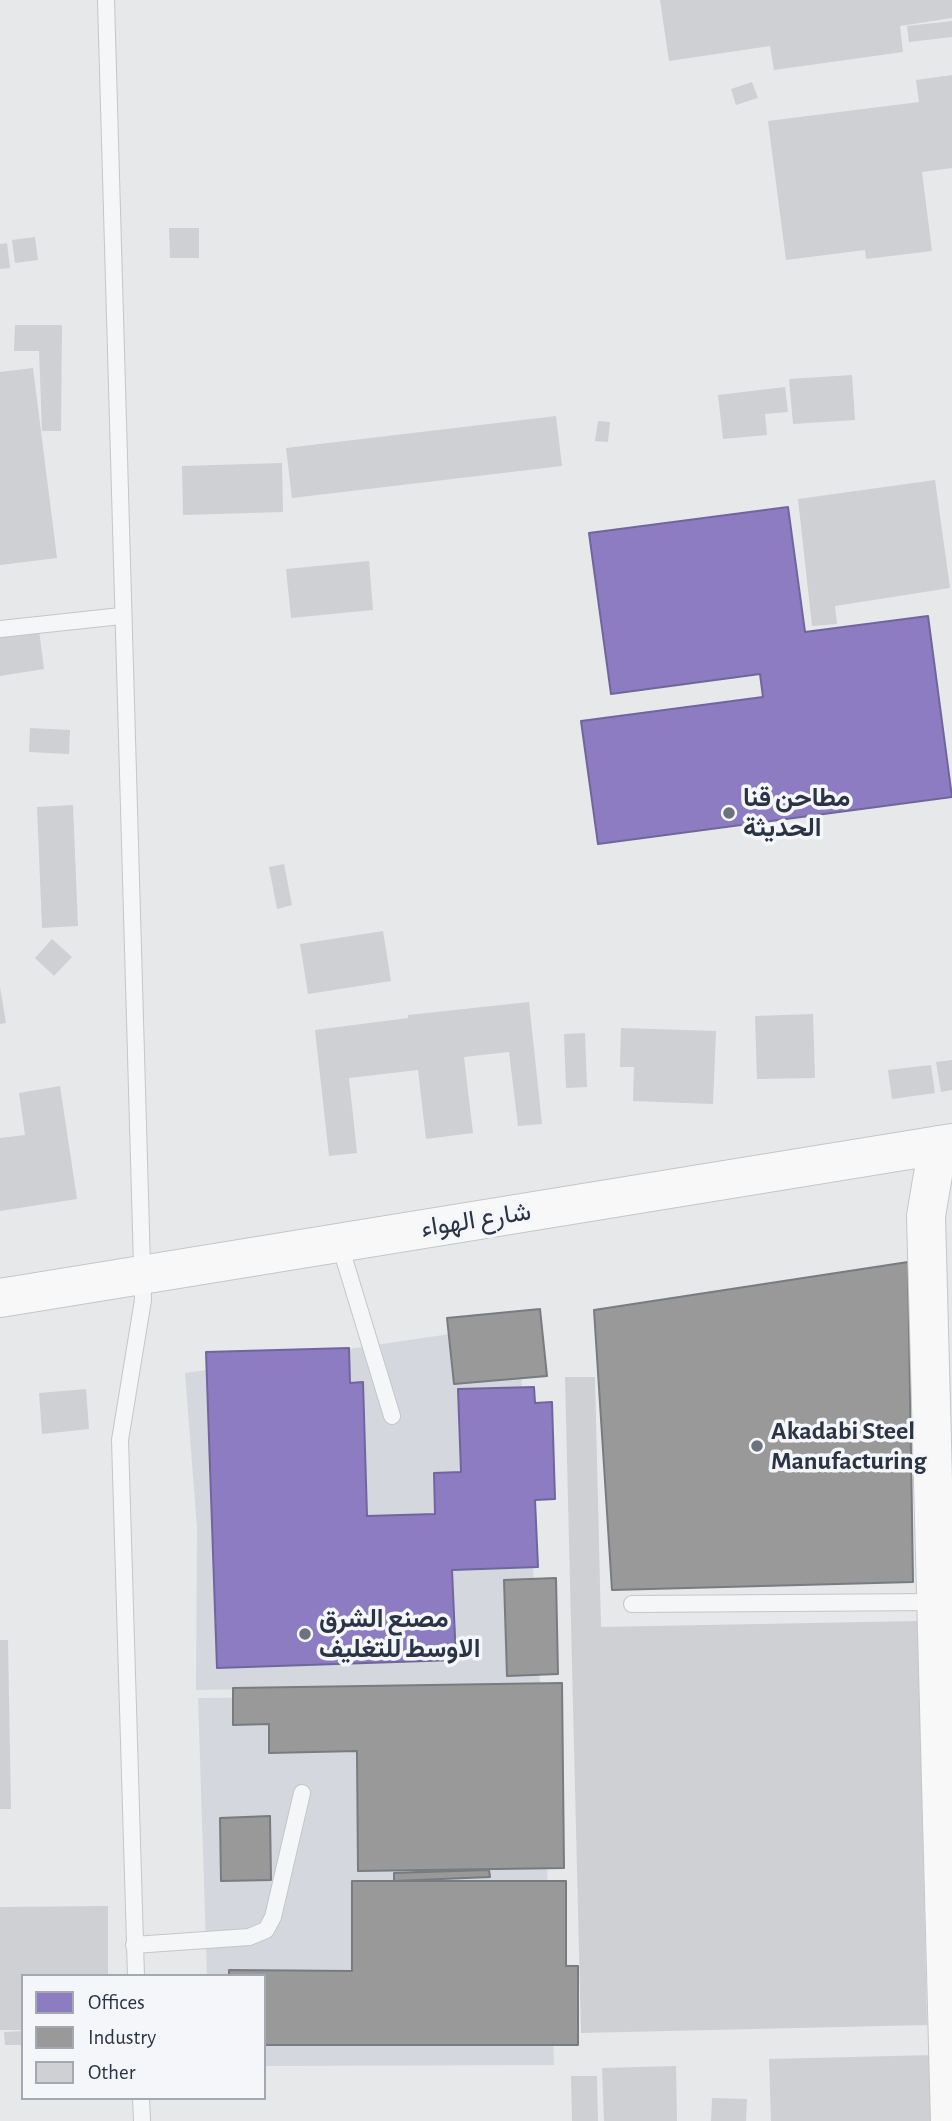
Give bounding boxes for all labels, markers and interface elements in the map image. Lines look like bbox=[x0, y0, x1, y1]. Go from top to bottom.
place label: مطاحن قنا الحديثة bbox=[743, 782, 850, 844]
marker: مطاحن قنا الحديثة bbox=[721, 805, 737, 821]
street label: شارع الهواء bbox=[419, 1196, 533, 1244]
place label: Akadabi Steel Manufacturing bbox=[771, 1415, 927, 1476]
marker: Akadabi Steel Manufacturing bbox=[749, 1438, 765, 1454]
place label: مصنع الشرق الاوسط للتغليف bbox=[319, 1603, 480, 1664]
marker: مصنع الشرق الاوسط للتغليف bbox=[297, 1626, 313, 1642]
legend bbox=[21, 1974, 266, 2100]
text: Offices bbox=[88, 1992, 145, 2013]
text: Industry bbox=[88, 2027, 156, 2048]
text: Other bbox=[88, 2062, 135, 2083]

